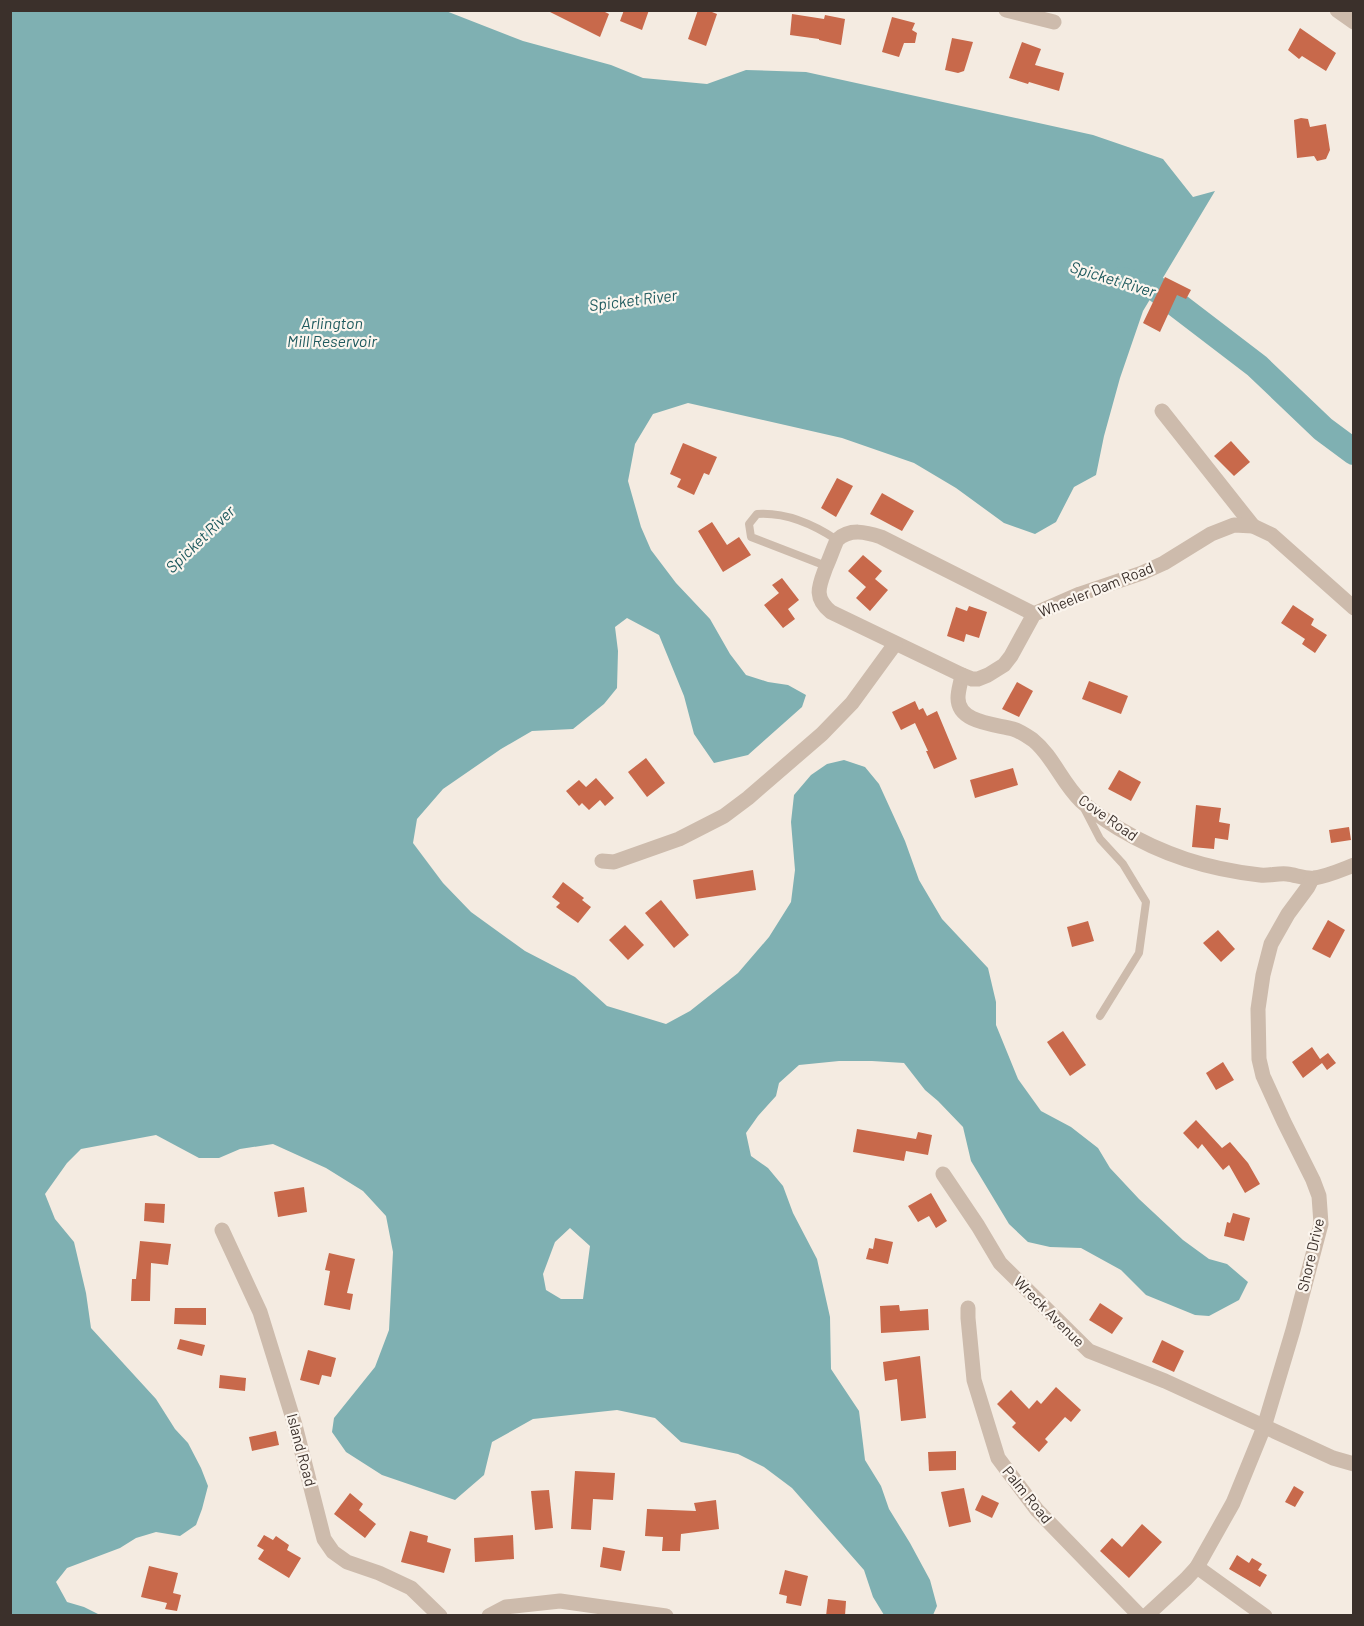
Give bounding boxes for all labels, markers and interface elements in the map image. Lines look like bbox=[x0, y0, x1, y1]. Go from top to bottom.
water label: Spicket River bbox=[1068, 256, 1160, 301]
water label: Spicket River bbox=[588, 285, 679, 314]
water label: Arlington Mill Reservoir bbox=[287, 313, 378, 350]
water label: Spicket River bbox=[161, 500, 239, 576]
street label: Wheeler Dam Road bbox=[1035, 558, 1156, 620]
street label: Cove Road bbox=[1076, 790, 1142, 844]
street label: Shore Drive bbox=[1293, 1216, 1327, 1293]
street label: Wreck Avenue bbox=[1011, 1272, 1089, 1350]
street label: Island Road bbox=[284, 1411, 320, 1488]
street label: Palm Road bbox=[999, 1462, 1056, 1527]

